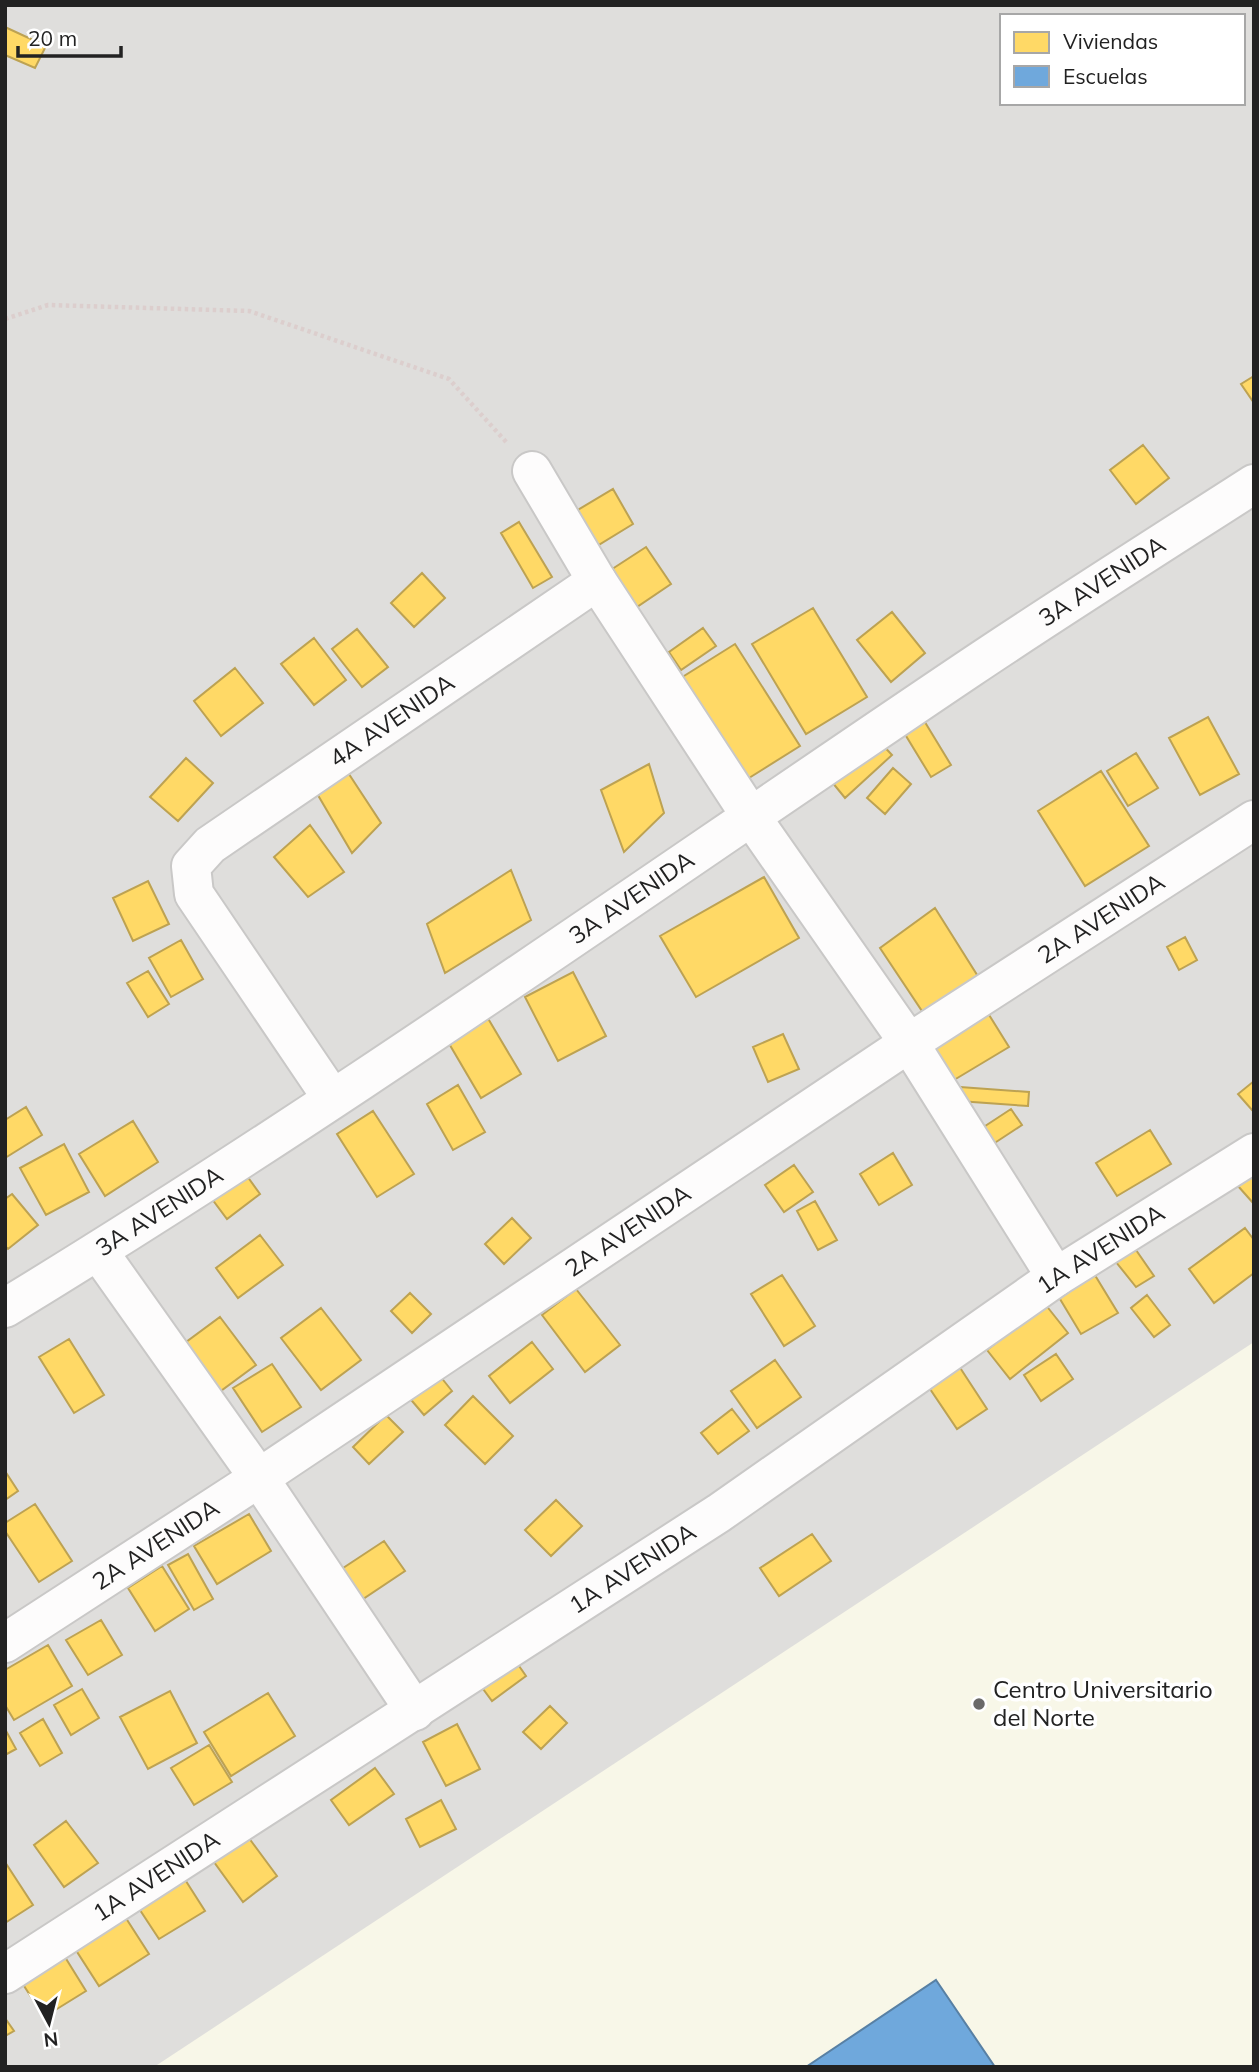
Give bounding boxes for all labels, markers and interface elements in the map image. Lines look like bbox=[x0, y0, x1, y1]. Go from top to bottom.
scale bar bbox=[18, 14, 121, 58]
legend bbox=[1000, 14, 1245, 105]
text: 20 m bbox=[28, 25, 77, 51]
text: Viviendas bbox=[1063, 28, 1158, 54]
text: Escuelas bbox=[1063, 63, 1148, 89]
street label: 3A AVENIDA bbox=[1033, 529, 1171, 633]
street label: 4A AVENIDA bbox=[323, 667, 460, 773]
street label: 3A AVENIDA bbox=[563, 844, 700, 950]
street label: 2A AVENIDA bbox=[1032, 866, 1170, 970]
street label: 3A AVENIDA bbox=[90, 1159, 228, 1262]
street label: 2A AVENIDA bbox=[559, 1177, 696, 1283]
street label: 1A AVENIDA bbox=[1031, 1197, 1170, 1300]
street label: 2A AVENIDA bbox=[86, 1492, 225, 1596]
street label: 1A AVENIDA bbox=[563, 1516, 701, 1620]
place label: Centro Universitario del Norte bbox=[993, 1674, 1213, 1732]
marker: Centro Universitario del Norte bbox=[971, 1696, 987, 1712]
street label: 1A AVENIDA bbox=[87, 1823, 225, 1927]
north arrow bbox=[14, 1988, 84, 2058]
text: N bbox=[42, 2027, 60, 2053]

